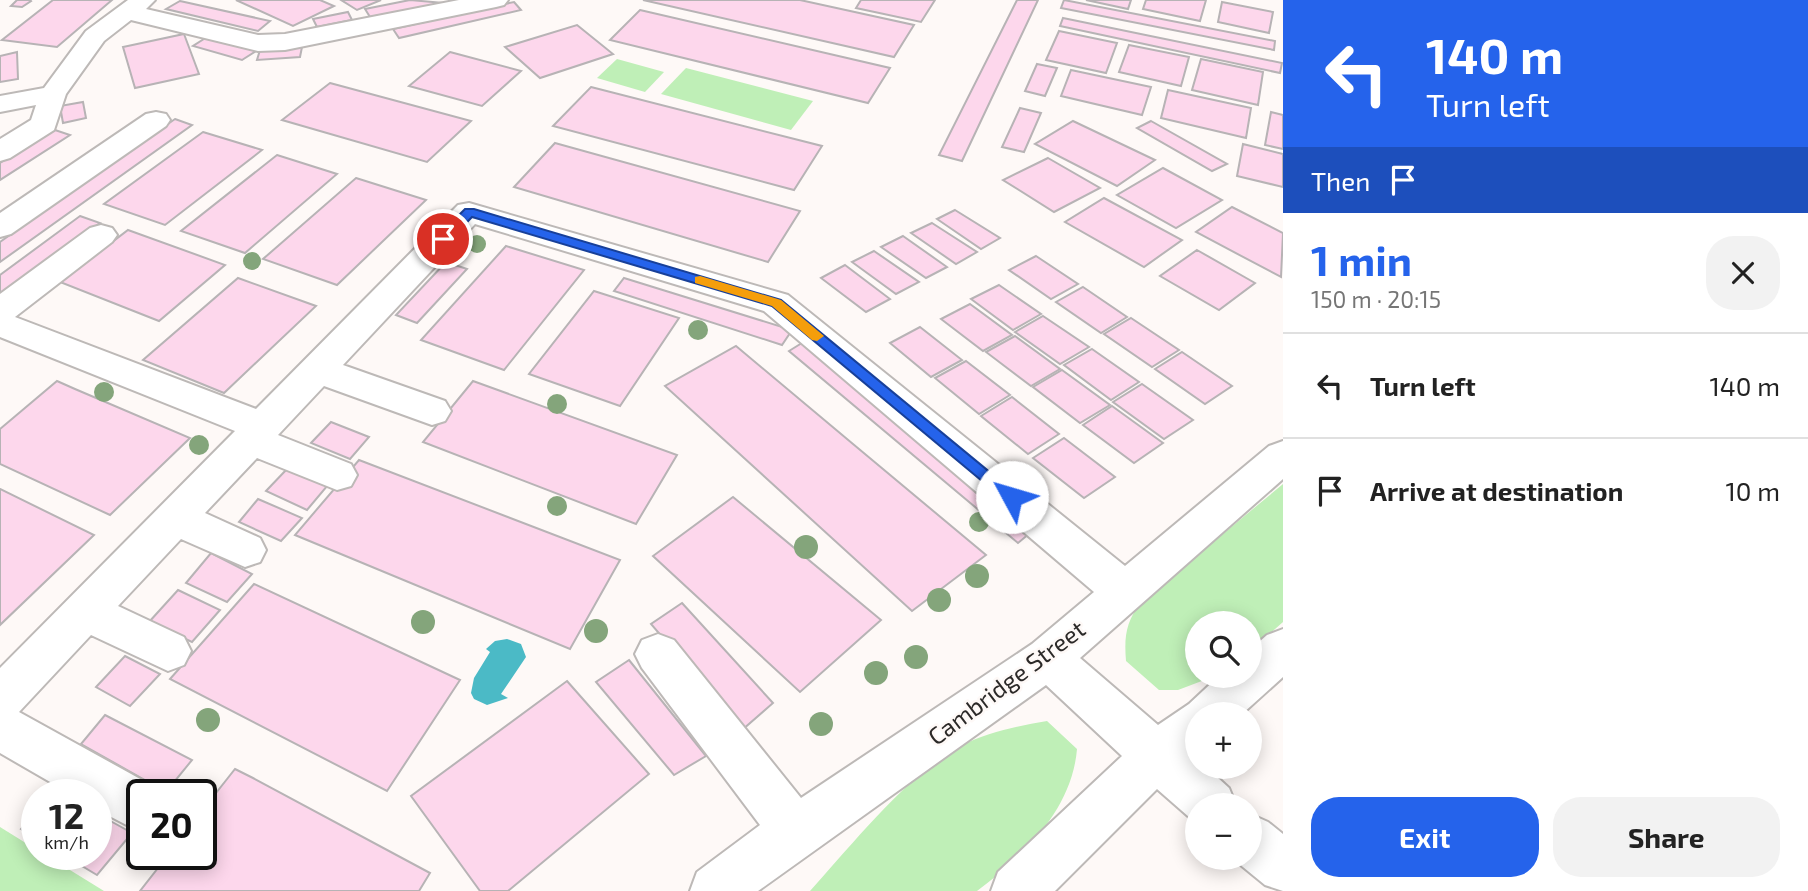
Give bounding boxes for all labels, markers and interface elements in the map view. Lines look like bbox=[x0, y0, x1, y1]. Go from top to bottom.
text: 140 m bbox=[1426, 25, 1563, 84]
icon: left bbox=[1311, 28, 1402, 119]
text: Turn left bbox=[1426, 85, 1550, 123]
icon: arrive bbox=[1384, 161, 1422, 199]
text: Then bbox=[1311, 165, 1370, 196]
pin bbox=[413, 209, 473, 269]
icon: arrive bbox=[424, 220, 462, 258]
text: 1 min bbox=[1311, 234, 1412, 284]
button: close bbox=[1706, 236, 1780, 310]
text: 150 m · 20:15 bbox=[1311, 285, 1441, 313]
icon: left bbox=[1311, 367, 1349, 405]
text: Turn left bbox=[1370, 370, 1476, 401]
text: 140 m bbox=[1709, 370, 1780, 401]
position arrow bbox=[975, 460, 1049, 534]
icon: arrive bbox=[1311, 472, 1349, 510]
text: Arrive at destination bbox=[1370, 475, 1623, 506]
text: 10 m bbox=[1725, 475, 1780, 506]
map controls bbox=[1185, 611, 1262, 870]
button: search bbox=[1185, 611, 1262, 688]
street label: Cambridge Street bbox=[922, 614, 1090, 750]
button: + bbox=[1185, 702, 1262, 779]
speed limit sign: 20 bbox=[126, 779, 217, 870]
button: − bbox=[1185, 793, 1262, 870]
text: 12 bbox=[49, 794, 84, 836]
button: Exit bbox=[1311, 797, 1539, 877]
button: Share bbox=[1553, 797, 1780, 877]
text: km/h bbox=[44, 831, 89, 853]

